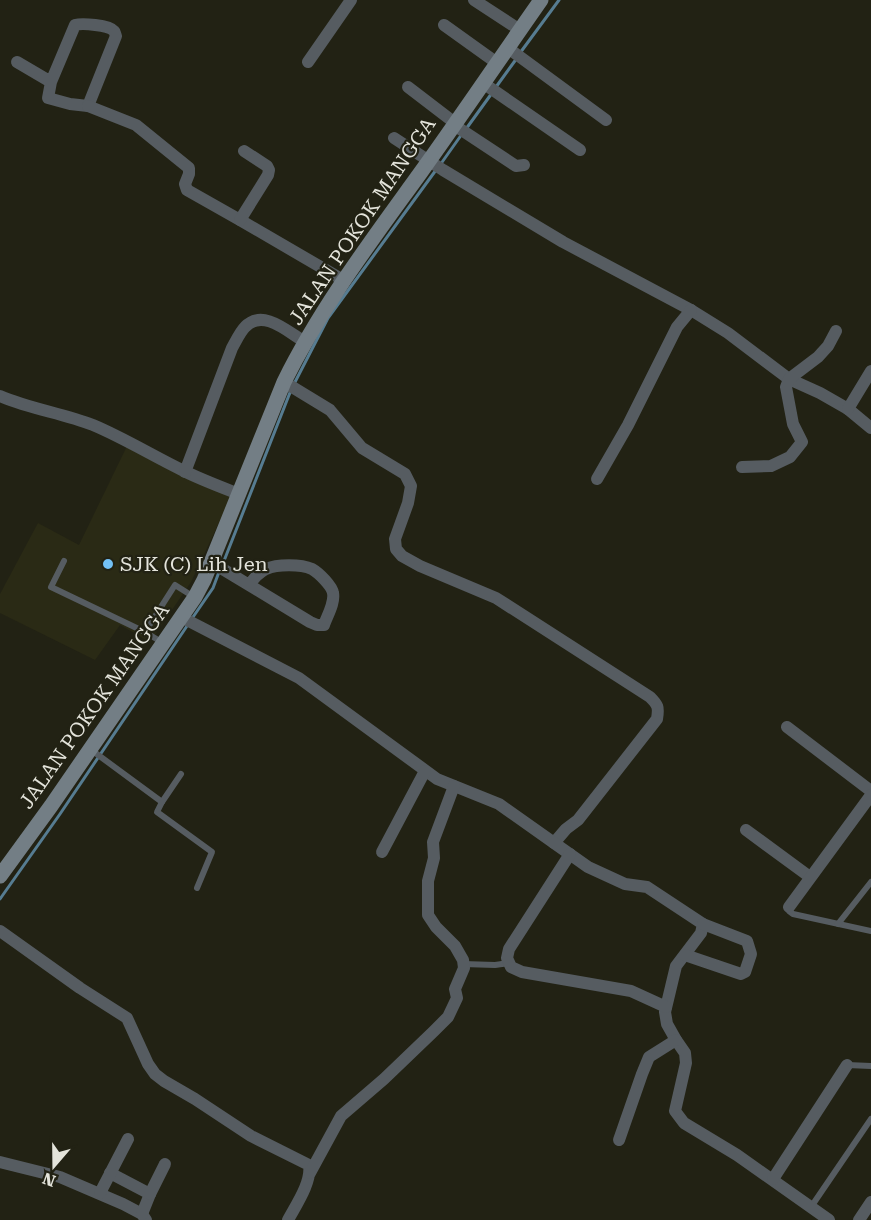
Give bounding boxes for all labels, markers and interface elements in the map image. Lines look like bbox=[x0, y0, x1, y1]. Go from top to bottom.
street label: JALAN POKOK MANGGA bbox=[284, 113, 440, 329]
place label: SJK (C) Lih Jen bbox=[120, 552, 268, 576]
marker: SJK (C) Lih Jen bbox=[101, 557, 115, 571]
street label: JALAN POKOK MANGGA bbox=[14, 599, 174, 813]
north arrow bbox=[24, 1136, 84, 1196]
text: N bbox=[40, 1169, 58, 1191]

